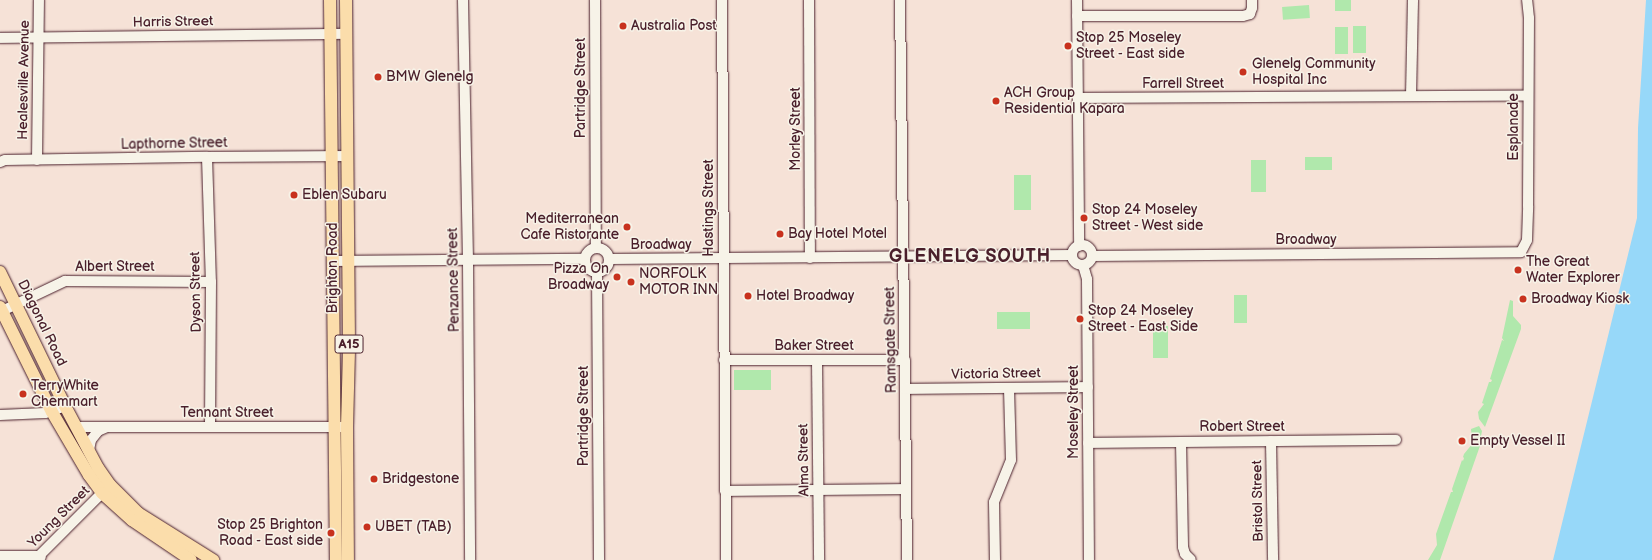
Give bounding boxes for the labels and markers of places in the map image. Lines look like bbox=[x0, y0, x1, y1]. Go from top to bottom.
place label: Australia Post bbox=[631, 18, 717, 34]
marker: Australia Post bbox=[618, 21, 628, 31]
place label: Stop 25 Moseley Street - East side bbox=[1076, 30, 1186, 62]
marker: Stop 25 Moseley Street - East side bbox=[1063, 41, 1073, 51]
place label: Glenelg Community Hospital Inc bbox=[1252, 56, 1375, 88]
marker: Glenelg Community Hospital Inc bbox=[1237, 66, 1249, 78]
place label: BMW Glenelg bbox=[386, 69, 473, 85]
marker: BMW Glenelg bbox=[373, 72, 383, 82]
place label: ACH Group Residential Kapara bbox=[1004, 85, 1125, 118]
marker: ACH Group Residential Kapara bbox=[991, 96, 1001, 106]
place label: Eblen Subaru bbox=[302, 187, 387, 203]
marker: Eblen Subaru bbox=[289, 190, 299, 200]
place label: Stop 24 Moseley Street - West side bbox=[1092, 202, 1205, 234]
place label: Mediterranean Cafe Ristorante bbox=[520, 211, 619, 244]
marker: Stop 24 Moseley Street - West side bbox=[1079, 213, 1089, 223]
marker: Mediterranean Cafe Ristorante bbox=[622, 222, 632, 232]
place label: Bay Hotel Motel bbox=[788, 226, 888, 242]
marker: Bay Hotel Motel bbox=[775, 229, 785, 239]
place label: The Great Water Explorer bbox=[1526, 254, 1620, 286]
place label: Pizza On Broadway bbox=[548, 261, 609, 294]
marker: The Great Water Explorer bbox=[1513, 265, 1523, 275]
place label: NORFOLK MOTOR INN bbox=[639, 266, 718, 298]
marker: Pizza On Broadway bbox=[612, 272, 622, 282]
marker: NORFOLK MOTOR INN bbox=[626, 277, 636, 287]
place label: Hotel Broadway bbox=[756, 288, 854, 304]
marker: Hotel Broadway bbox=[743, 291, 753, 301]
place label: Broadway Kiosk bbox=[1531, 291, 1630, 307]
marker: Broadway Kiosk bbox=[1518, 294, 1528, 304]
place label: Stop 24 Moseley Street - East Side bbox=[1088, 303, 1199, 336]
marker: Stop 24 Moseley Street - East Side bbox=[1075, 314, 1085, 324]
place label: TerryWhite Chemmart bbox=[31, 378, 99, 410]
marker: TerryWhite Chemmart bbox=[18, 389, 28, 399]
place label: Empty Vessel II bbox=[1470, 433, 1567, 449]
marker: Empty Vessel II bbox=[1457, 436, 1467, 446]
place label: Bridgestone bbox=[382, 471, 459, 487]
marker: Bridgestone bbox=[369, 474, 379, 484]
place label: Stop 25 Brighton Road - East side bbox=[217, 517, 323, 550]
place label: UBET (TAB) bbox=[375, 519, 452, 535]
marker: UBET (TAB) bbox=[362, 522, 372, 532]
marker: Stop 25 Brighton Road - East side bbox=[326, 528, 336, 538]

